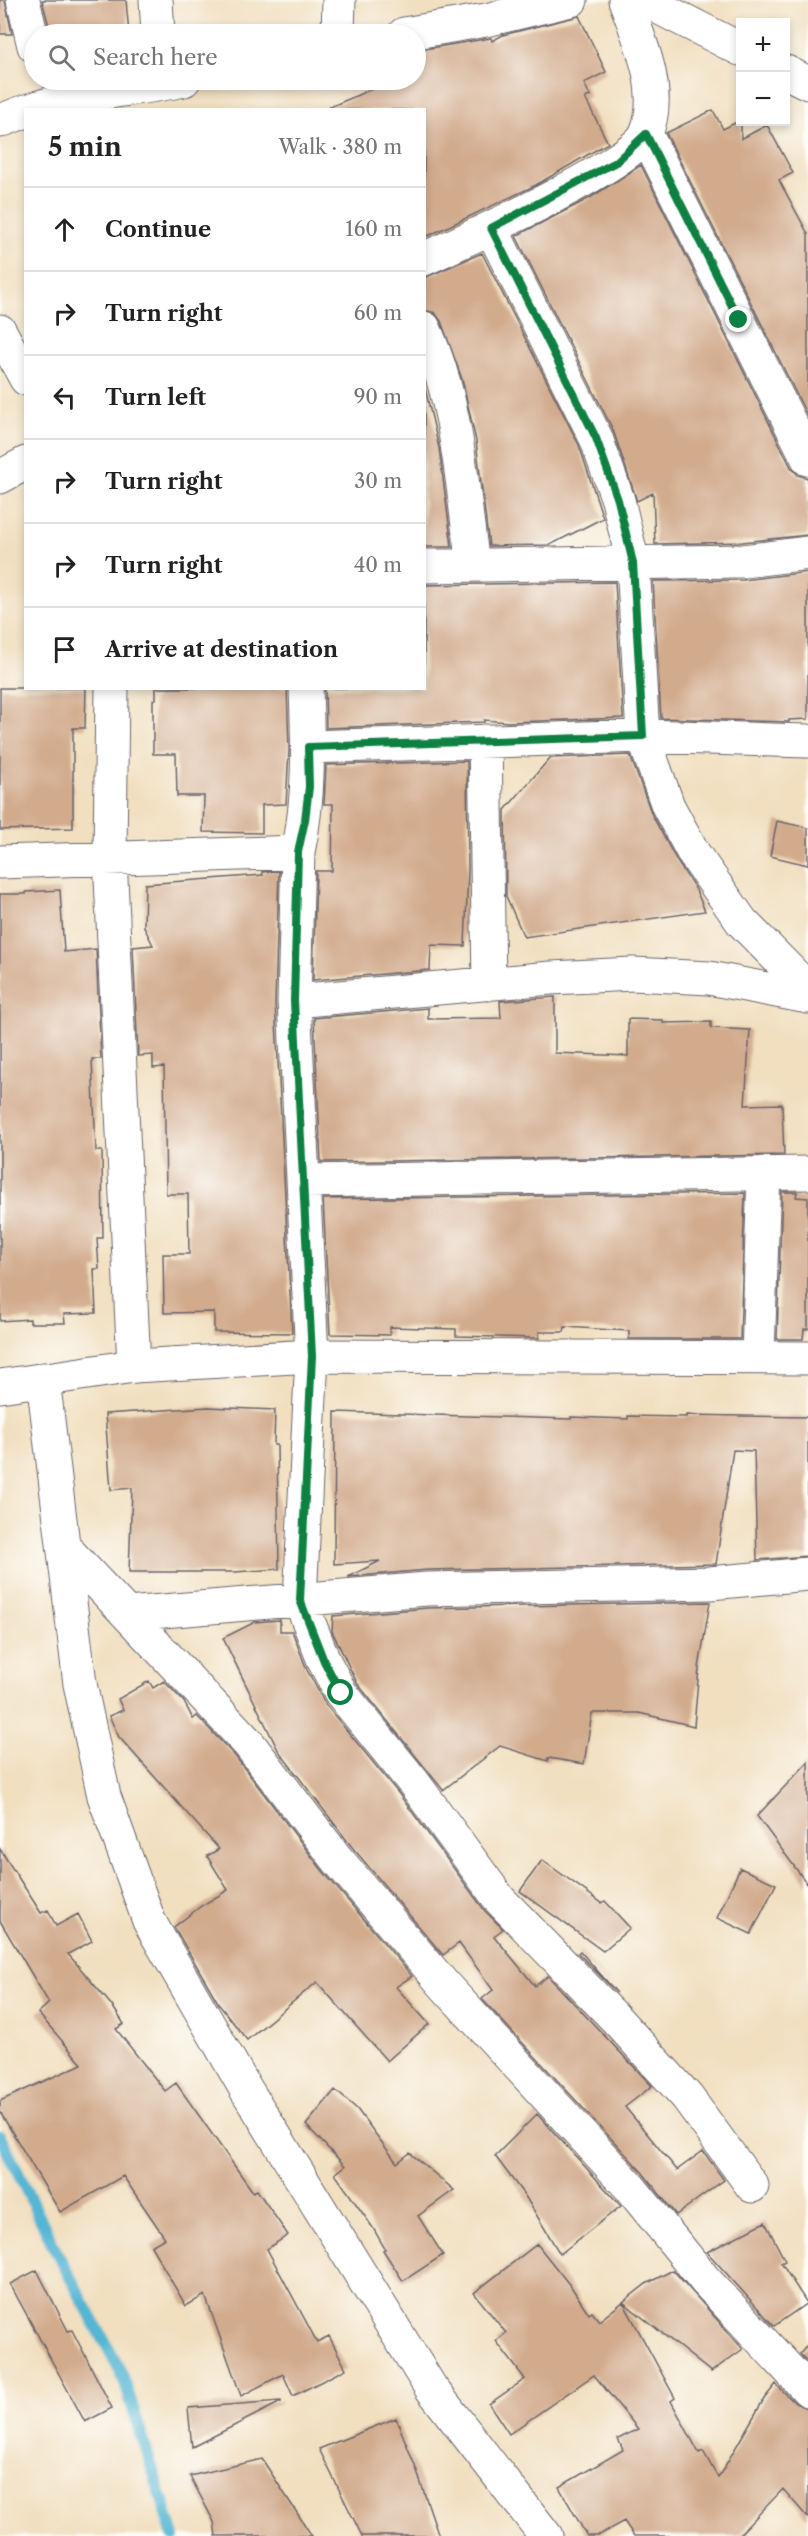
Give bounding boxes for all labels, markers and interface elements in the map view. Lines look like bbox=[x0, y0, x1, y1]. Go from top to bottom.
map controls bbox=[736, 18, 790, 126]
button: + bbox=[736, 18, 790, 72]
search box bbox=[24, 24, 426, 90]
icon: search bbox=[45, 41, 78, 74]
text: Search here bbox=[93, 44, 218, 71]
button: − bbox=[736, 72, 790, 126]
text: 5 min bbox=[48, 131, 122, 163]
text: Walk · 380 m bbox=[278, 135, 402, 159]
icon: ahead bbox=[48, 213, 81, 246]
text: Continue bbox=[105, 216, 211, 243]
text: 160 m bbox=[345, 217, 402, 241]
icon: right bbox=[48, 297, 81, 330]
text: Turn right bbox=[105, 300, 223, 327]
text: 60 m bbox=[354, 301, 402, 325]
route end bbox=[725, 306, 751, 332]
icon: left bbox=[48, 381, 81, 414]
text: Turn left bbox=[105, 384, 206, 411]
text: 90 m bbox=[354, 385, 402, 409]
icon: right bbox=[48, 465, 81, 498]
text: Turn right bbox=[105, 468, 223, 495]
text: 30 m bbox=[354, 469, 402, 493]
icon: right bbox=[48, 549, 81, 582]
text: Turn right bbox=[105, 552, 223, 579]
text: 40 m bbox=[354, 553, 402, 577]
icon: arrive bbox=[48, 633, 81, 666]
text: Arrive at destination bbox=[105, 636, 338, 663]
route start bbox=[327, 1679, 353, 1705]

